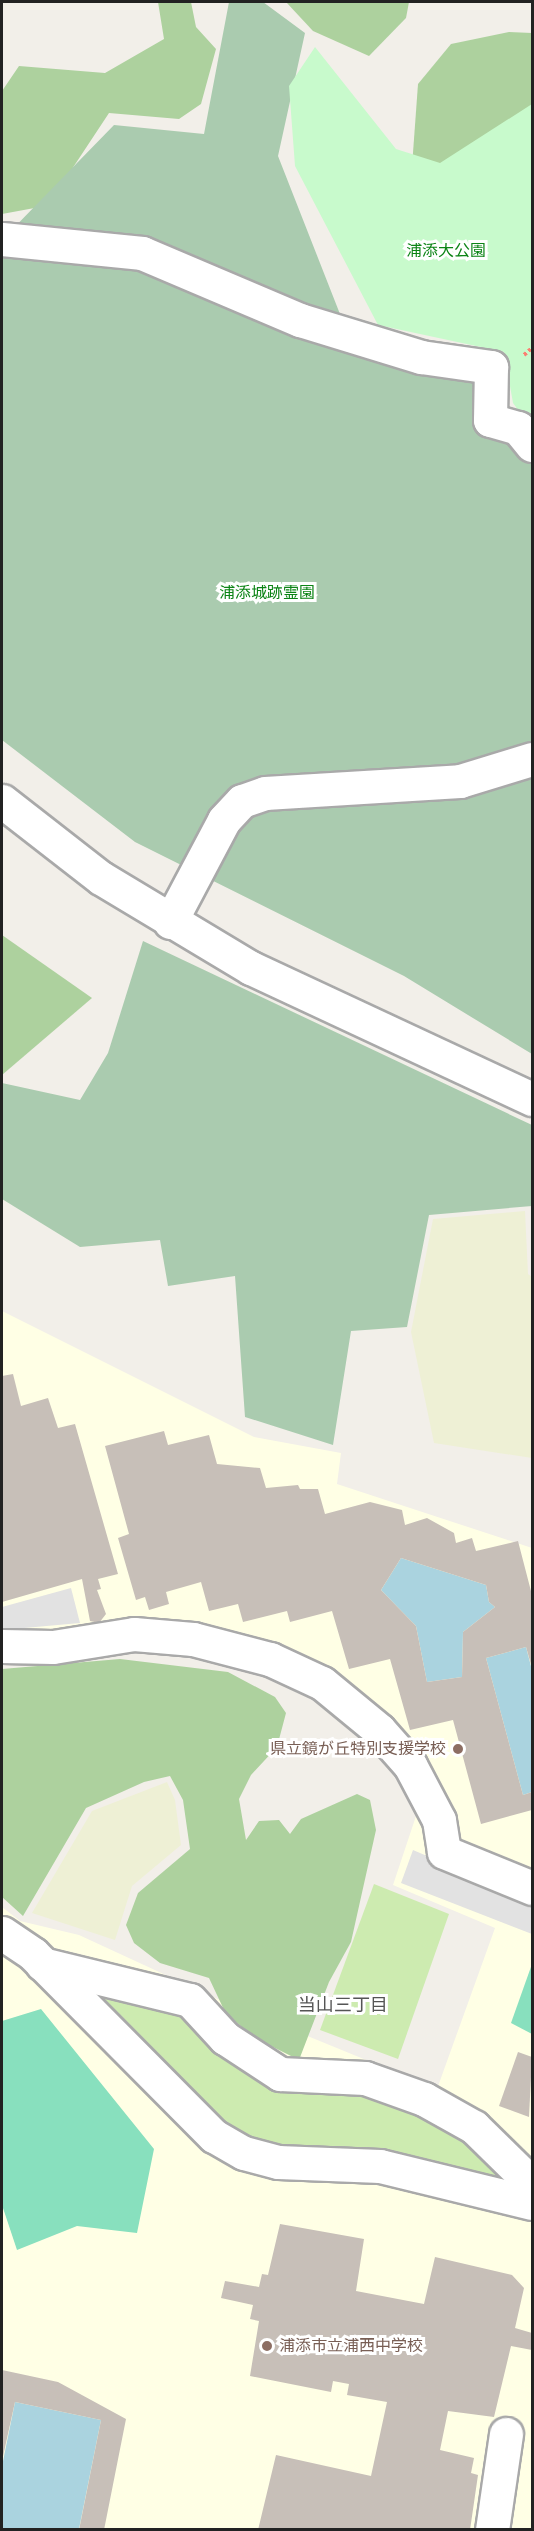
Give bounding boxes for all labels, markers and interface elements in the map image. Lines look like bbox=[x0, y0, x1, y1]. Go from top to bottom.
park label: 浦添大公園 bbox=[406, 241, 486, 261]
park label: 浦添城跡霊園 bbox=[219, 583, 315, 603]
place label: 県立鏡が丘特別支援学校 bbox=[270, 1739, 446, 1759]
marker: 県立鏡が丘特別支援学校 bbox=[451, 1742, 465, 1756]
district label: 当山三丁目 bbox=[298, 1994, 388, 2016]
place label: 浦添市立浦西中学校 bbox=[279, 2336, 423, 2356]
marker: 浦添市立浦西中学校 bbox=[260, 2339, 274, 2353]

